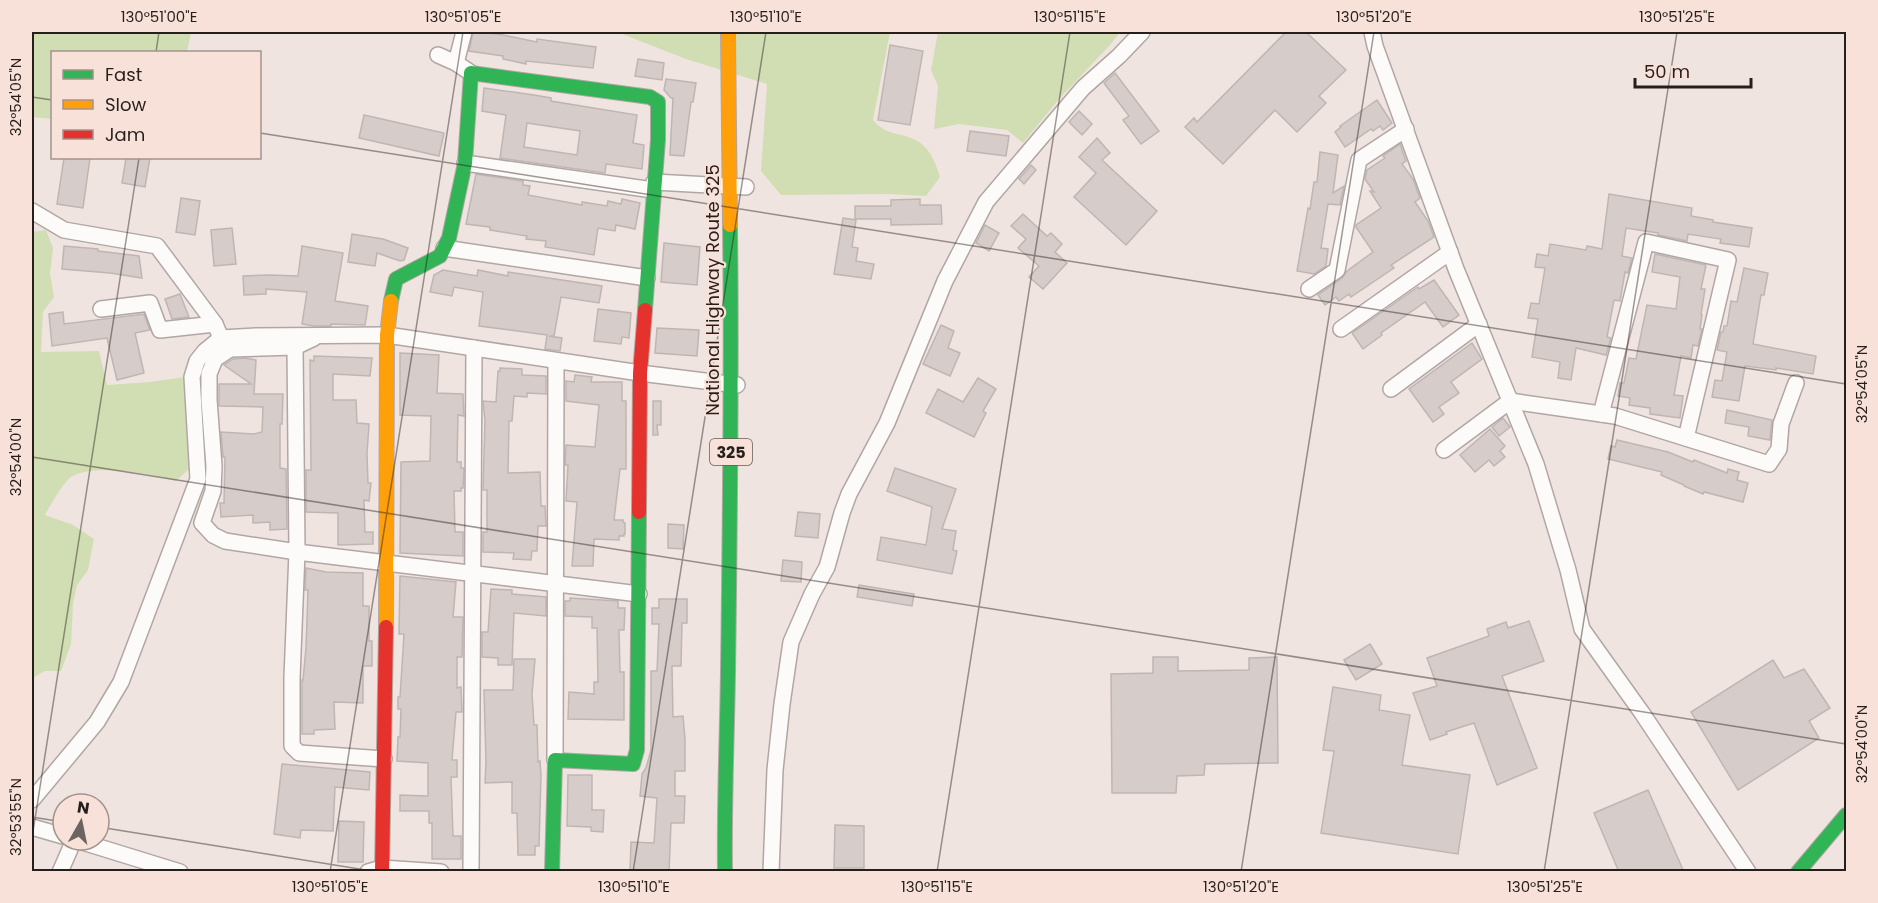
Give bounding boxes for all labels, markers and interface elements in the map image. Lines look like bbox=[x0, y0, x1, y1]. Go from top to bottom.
text: 130°51'00"E bbox=[121, 6, 197, 27]
text: 130°51'05"E bbox=[425, 6, 501, 27]
text: 130°51'10"E bbox=[730, 6, 802, 27]
text: 130°51'15"E bbox=[1034, 6, 1106, 27]
text: 130°51'20"E bbox=[1336, 6, 1412, 27]
text: 130°51'25"E bbox=[1639, 6, 1715, 27]
legend bbox=[51, 51, 261, 159]
scale bar bbox=[1635, 51, 1750, 89]
text: 32°54'05"N bbox=[5, 58, 26, 136]
text: 50 m bbox=[1644, 59, 1690, 84]
text: Fast bbox=[105, 62, 142, 87]
text: Slow bbox=[105, 92, 147, 117]
text: Jam bbox=[105, 122, 145, 147]
street label: National Highway Route 325 bbox=[700, 164, 725, 416]
text: 32°54'05"N bbox=[1851, 345, 1872, 423]
text: 32°54'00"N bbox=[5, 418, 26, 496]
road number: 325 bbox=[710, 439, 752, 465]
text: 32°54'00"N bbox=[1851, 705, 1872, 783]
text: 32°53'55"N bbox=[5, 778, 26, 856]
north arrow bbox=[51, 792, 111, 852]
text: N bbox=[76, 795, 91, 820]
text: 130°51'05"E bbox=[292, 876, 368, 897]
text: 130°51'10"E bbox=[598, 876, 670, 897]
text: 130°51'15"E bbox=[901, 876, 973, 897]
text: 130°51'20"E bbox=[1203, 876, 1279, 897]
text: 130°51'25"E bbox=[1507, 876, 1583, 897]

